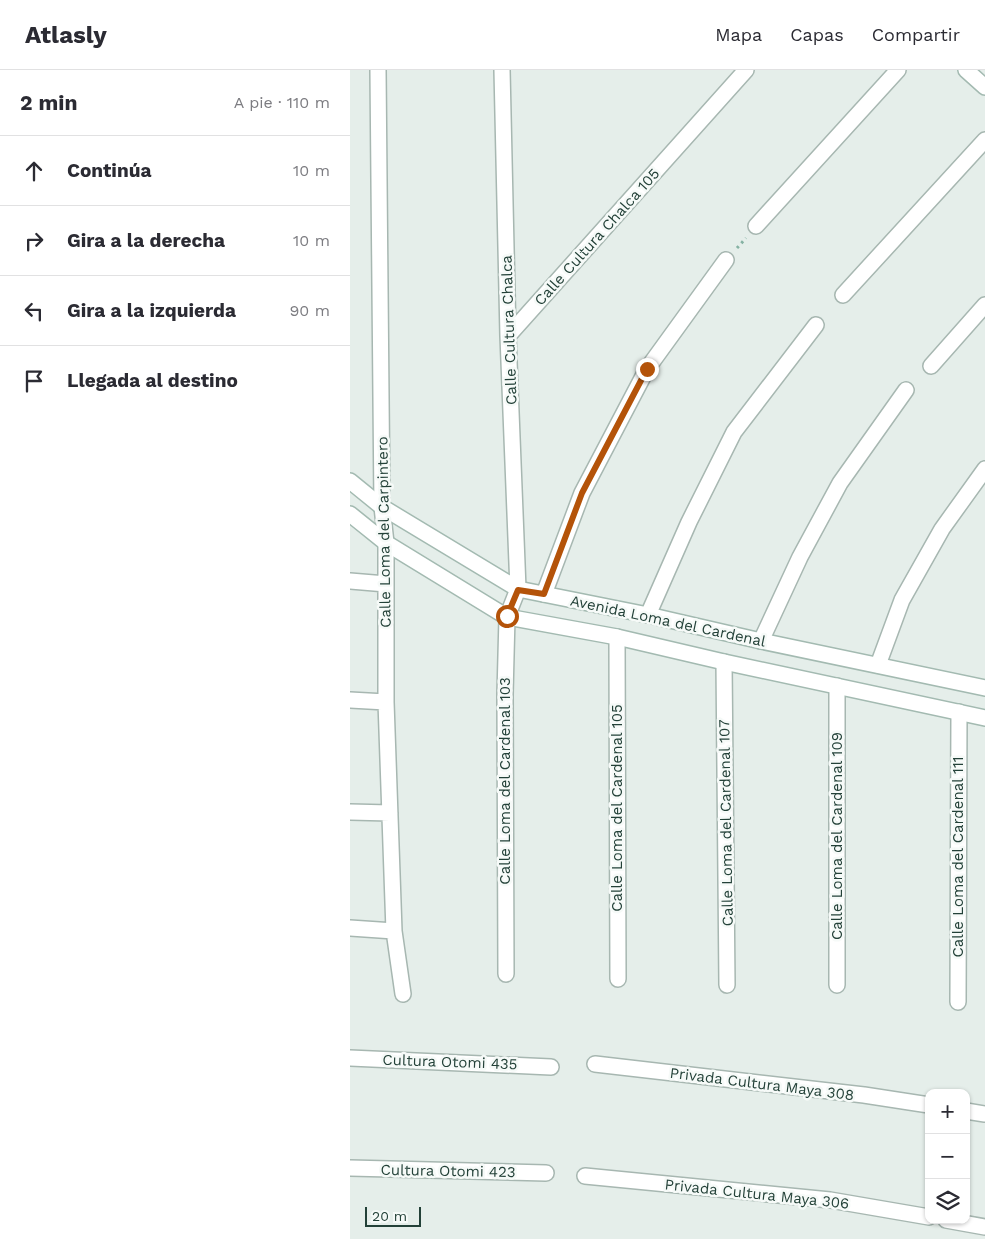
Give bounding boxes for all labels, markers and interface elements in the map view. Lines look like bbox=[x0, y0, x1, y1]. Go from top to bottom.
text: Atlasly bbox=[25, 21, 107, 49]
text: Mapa bbox=[715, 24, 762, 45]
text: Capas bbox=[790, 24, 844, 45]
text: Compartir bbox=[872, 24, 960, 45]
text: 2 min bbox=[20, 90, 77, 115]
text: A pie · 110 m bbox=[234, 93, 330, 112]
icon: ahead bbox=[20, 157, 48, 185]
text: Continúa bbox=[67, 159, 151, 182]
text: 10 m bbox=[293, 161, 330, 180]
street label: Calle Cultura Chalca 105 bbox=[531, 165, 663, 309]
icon: right bbox=[20, 227, 48, 255]
text: Gira a la derecha bbox=[67, 229, 225, 252]
text: 10 m bbox=[293, 231, 330, 250]
street label: Calle Cultura Chalca bbox=[497, 254, 521, 405]
icon: left bbox=[20, 297, 48, 325]
text: Gira a la izquierda bbox=[67, 299, 236, 322]
text: 90 m bbox=[289, 301, 330, 320]
route end bbox=[636, 358, 659, 381]
icon: arrive bbox=[20, 367, 48, 395]
text: Llegada al destino bbox=[67, 369, 238, 392]
street label: Calle Loma del Carpintero bbox=[373, 436, 395, 628]
street label: Avenida Loma del Cardenal bbox=[569, 591, 768, 651]
route start bbox=[496, 605, 519, 628]
street label: Calle Loma del Cardenal 103 bbox=[496, 677, 514, 885]
street label: Calle Loma del Cardenal 105 bbox=[608, 704, 626, 912]
street label: Calle Loma del Cardenal 107 bbox=[715, 719, 737, 927]
street label: Calle Loma del Cardenal 109 bbox=[828, 732, 846, 940]
street label: Calle Loma del Cardenal 111 bbox=[949, 756, 967, 958]
street label: Cultura Otomi 435 bbox=[382, 1051, 518, 1073]
street label: Privada Cultura Maya 308 bbox=[669, 1064, 855, 1104]
map controls bbox=[925, 1089, 970, 1224]
button: + bbox=[925, 1089, 970, 1134]
button: − bbox=[925, 1134, 970, 1179]
street label: Cultura Otomi 423 bbox=[380, 1161, 516, 1181]
street label: Privada Cultura Maya 306 bbox=[664, 1175, 850, 1213]
button: layers bbox=[925, 1179, 970, 1224]
scale bar bbox=[365, 1204, 421, 1227]
text: 20 m bbox=[372, 1208, 407, 1224]

